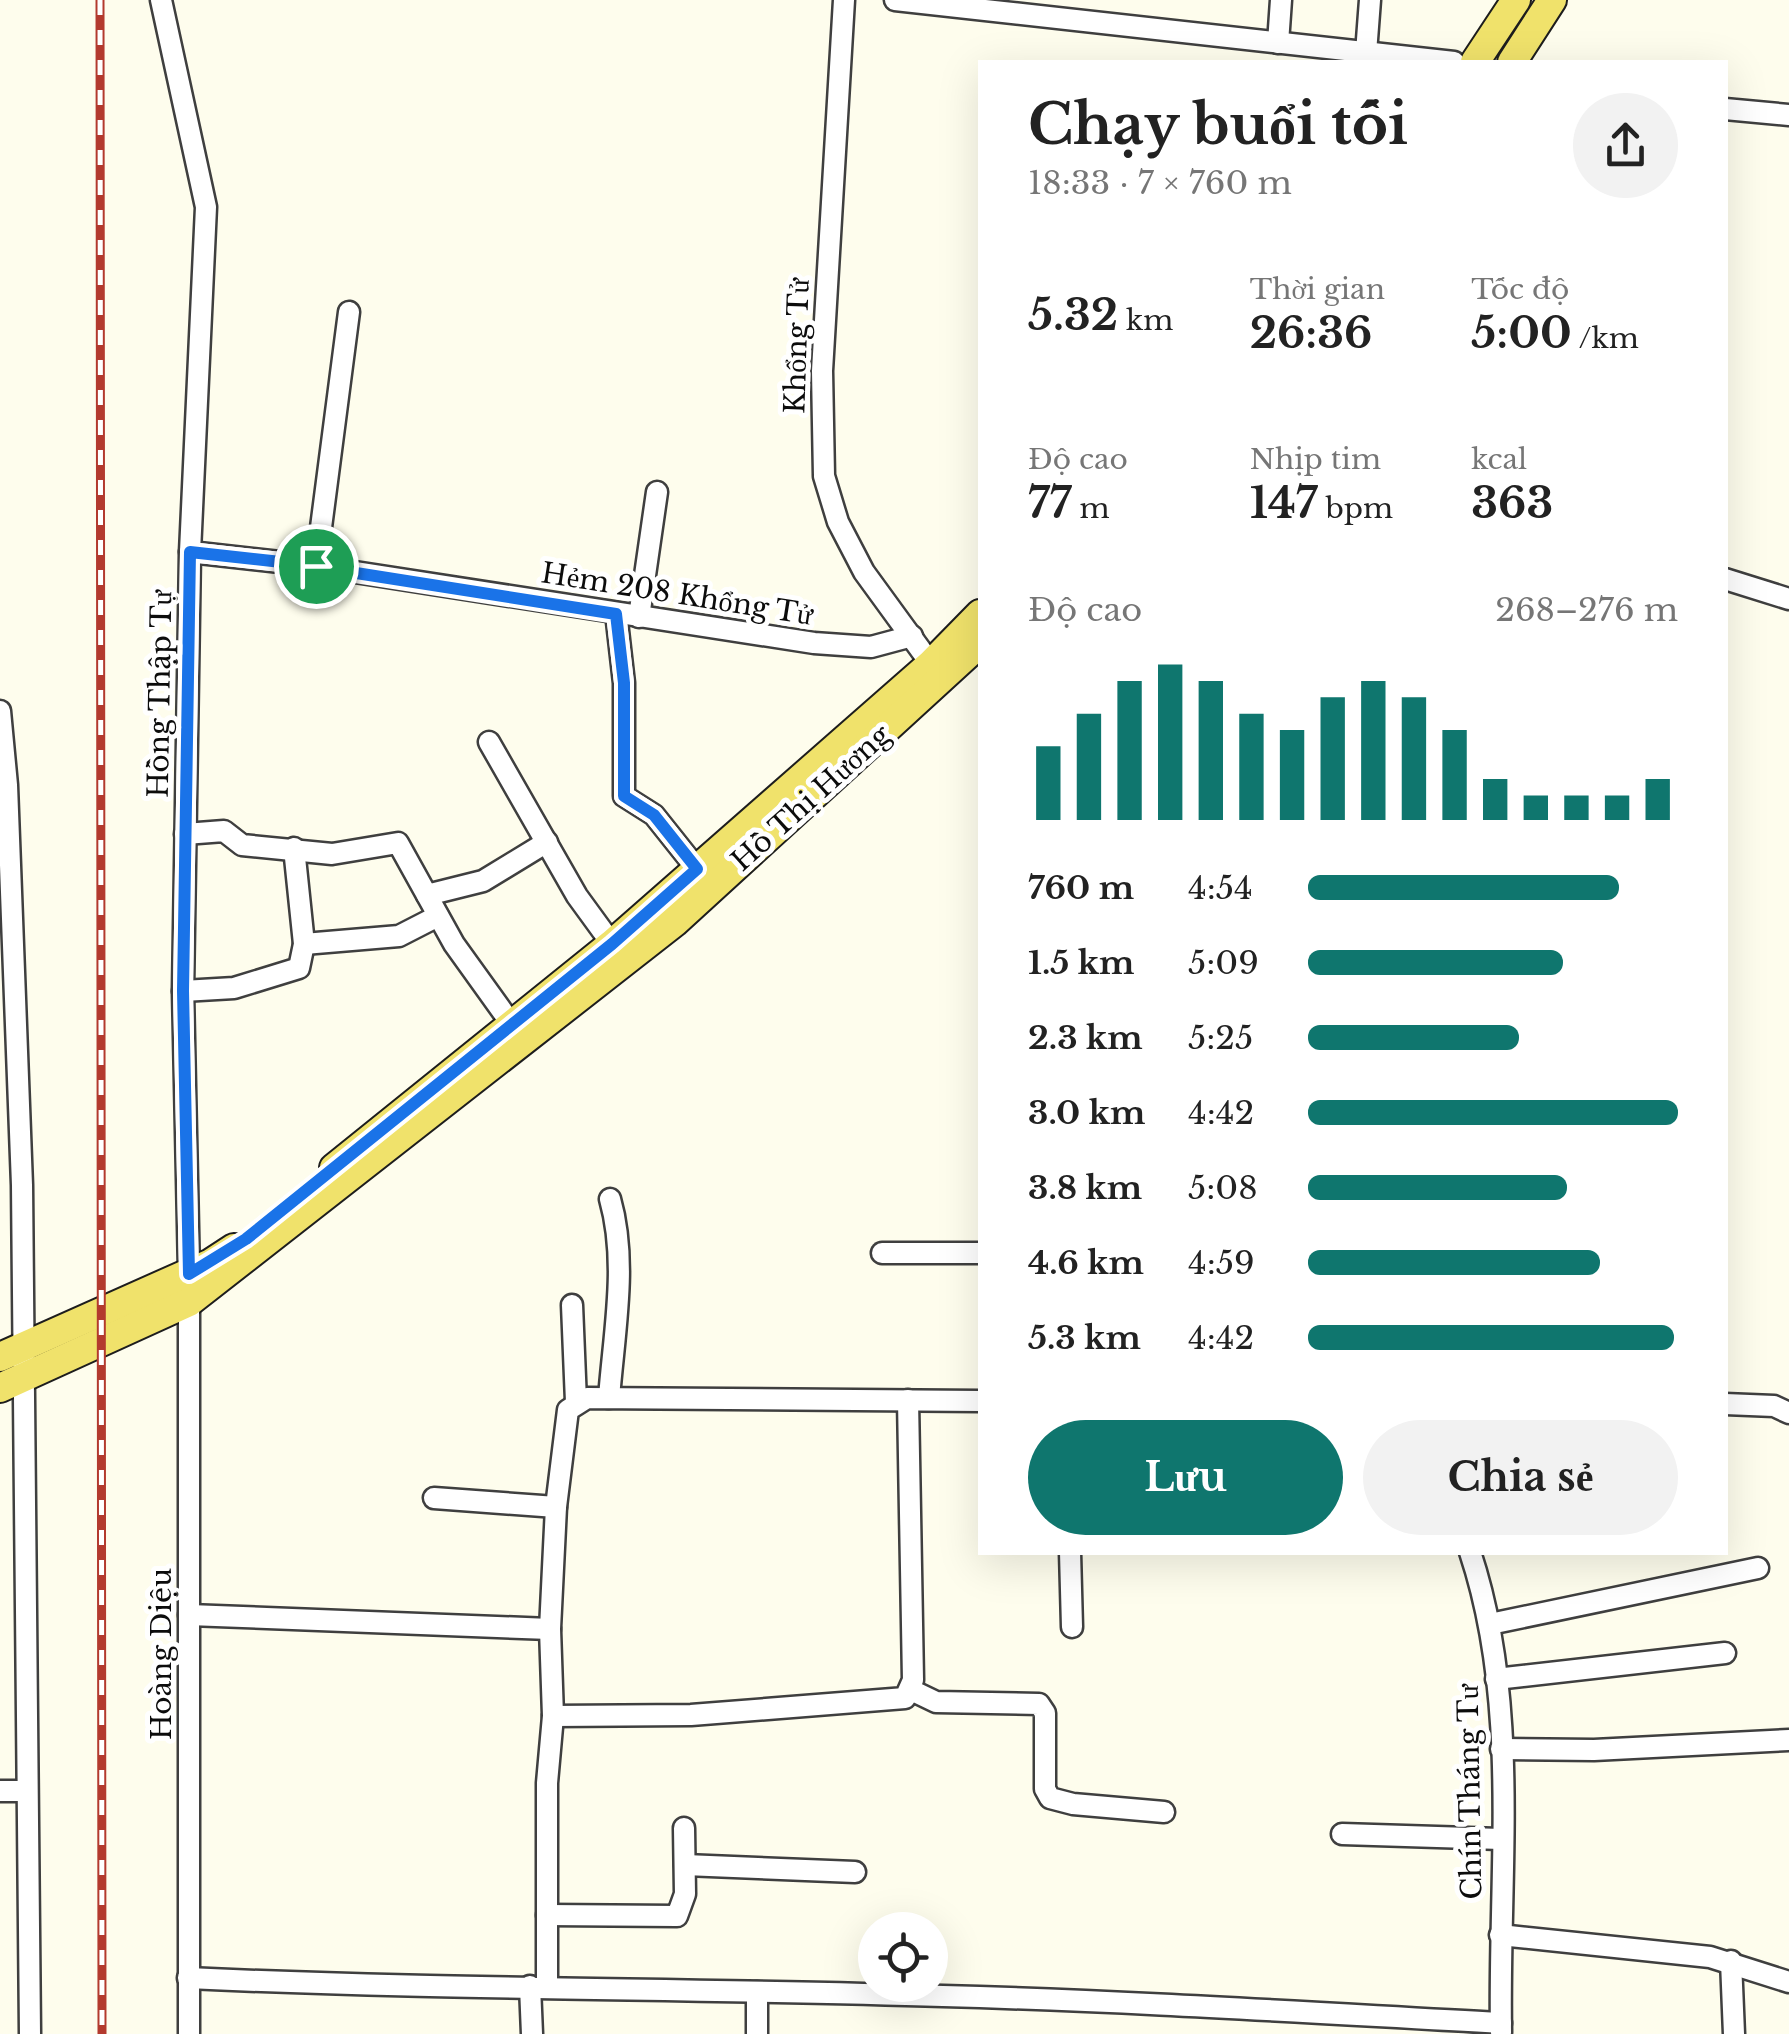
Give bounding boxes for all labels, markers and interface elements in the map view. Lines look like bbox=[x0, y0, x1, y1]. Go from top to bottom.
text: Chạy buổi tối bbox=[1028, 91, 1408, 159]
button: share bbox=[1573, 93, 1678, 198]
text: 18:33 · 7 × 760 m bbox=[1028, 163, 1292, 203]
text: Thời gian bbox=[1250, 272, 1385, 307]
text: Tốc độ bbox=[1471, 272, 1569, 307]
street label: Khổng Tử bbox=[777, 277, 817, 414]
text: 5.32 bbox=[1028, 289, 1118, 341]
text: km bbox=[1118, 303, 1173, 338]
text: 26:36 bbox=[1250, 307, 1372, 359]
text: 5:00 bbox=[1471, 307, 1572, 359]
text: /km bbox=[1572, 321, 1639, 356]
text: Độ cao bbox=[1028, 442, 1128, 477]
text: Nhịp tim bbox=[1250, 442, 1381, 477]
text: kcal bbox=[1471, 442, 1527, 477]
text: 77 bbox=[1028, 477, 1071, 529]
text: 147 bbox=[1250, 477, 1318, 529]
text: 363 bbox=[1471, 477, 1553, 529]
text: m bbox=[1071, 491, 1109, 526]
text: bpm bbox=[1318, 491, 1393, 526]
pin bbox=[274, 524, 359, 609]
icon: arrive bbox=[289, 539, 344, 594]
street label: Hẻm 208 Khổng Tử bbox=[539, 555, 816, 633]
street label: Hồng Thập Tự bbox=[141, 589, 179, 798]
text: Độ cao bbox=[1028, 590, 1142, 630]
text: 268–276 m bbox=[1495, 590, 1678, 630]
street label: Hồ Thị Hương bbox=[724, 717, 899, 879]
text: 760 m bbox=[1028, 868, 1134, 908]
text: 4:54 bbox=[1188, 868, 1253, 908]
text: 1.5 km bbox=[1028, 943, 1134, 983]
text: 5:09 bbox=[1188, 943, 1259, 983]
text: 2.3 km bbox=[1028, 1018, 1143, 1058]
text: 5:25 bbox=[1188, 1018, 1253, 1058]
text: 3.0 km bbox=[1028, 1093, 1145, 1133]
text: 4:42 bbox=[1188, 1093, 1254, 1133]
text: 3.8 km bbox=[1028, 1168, 1142, 1208]
text: 5:08 bbox=[1188, 1168, 1258, 1208]
text: 4.6 km bbox=[1028, 1243, 1144, 1283]
text: 4:59 bbox=[1188, 1243, 1255, 1283]
text: 5.3 km bbox=[1028, 1318, 1141, 1358]
text: 4:42 bbox=[1188, 1318, 1254, 1358]
button: Lưu bbox=[1028, 1420, 1343, 1535]
button: Chia sẻ bbox=[1363, 1420, 1678, 1535]
street label: Hoàng Diệu bbox=[144, 1568, 179, 1740]
street label: Chín Tháng Tư bbox=[1451, 1683, 1489, 1900]
map controls bbox=[858, 1912, 948, 2002]
button: locate bbox=[858, 1912, 948, 2002]

